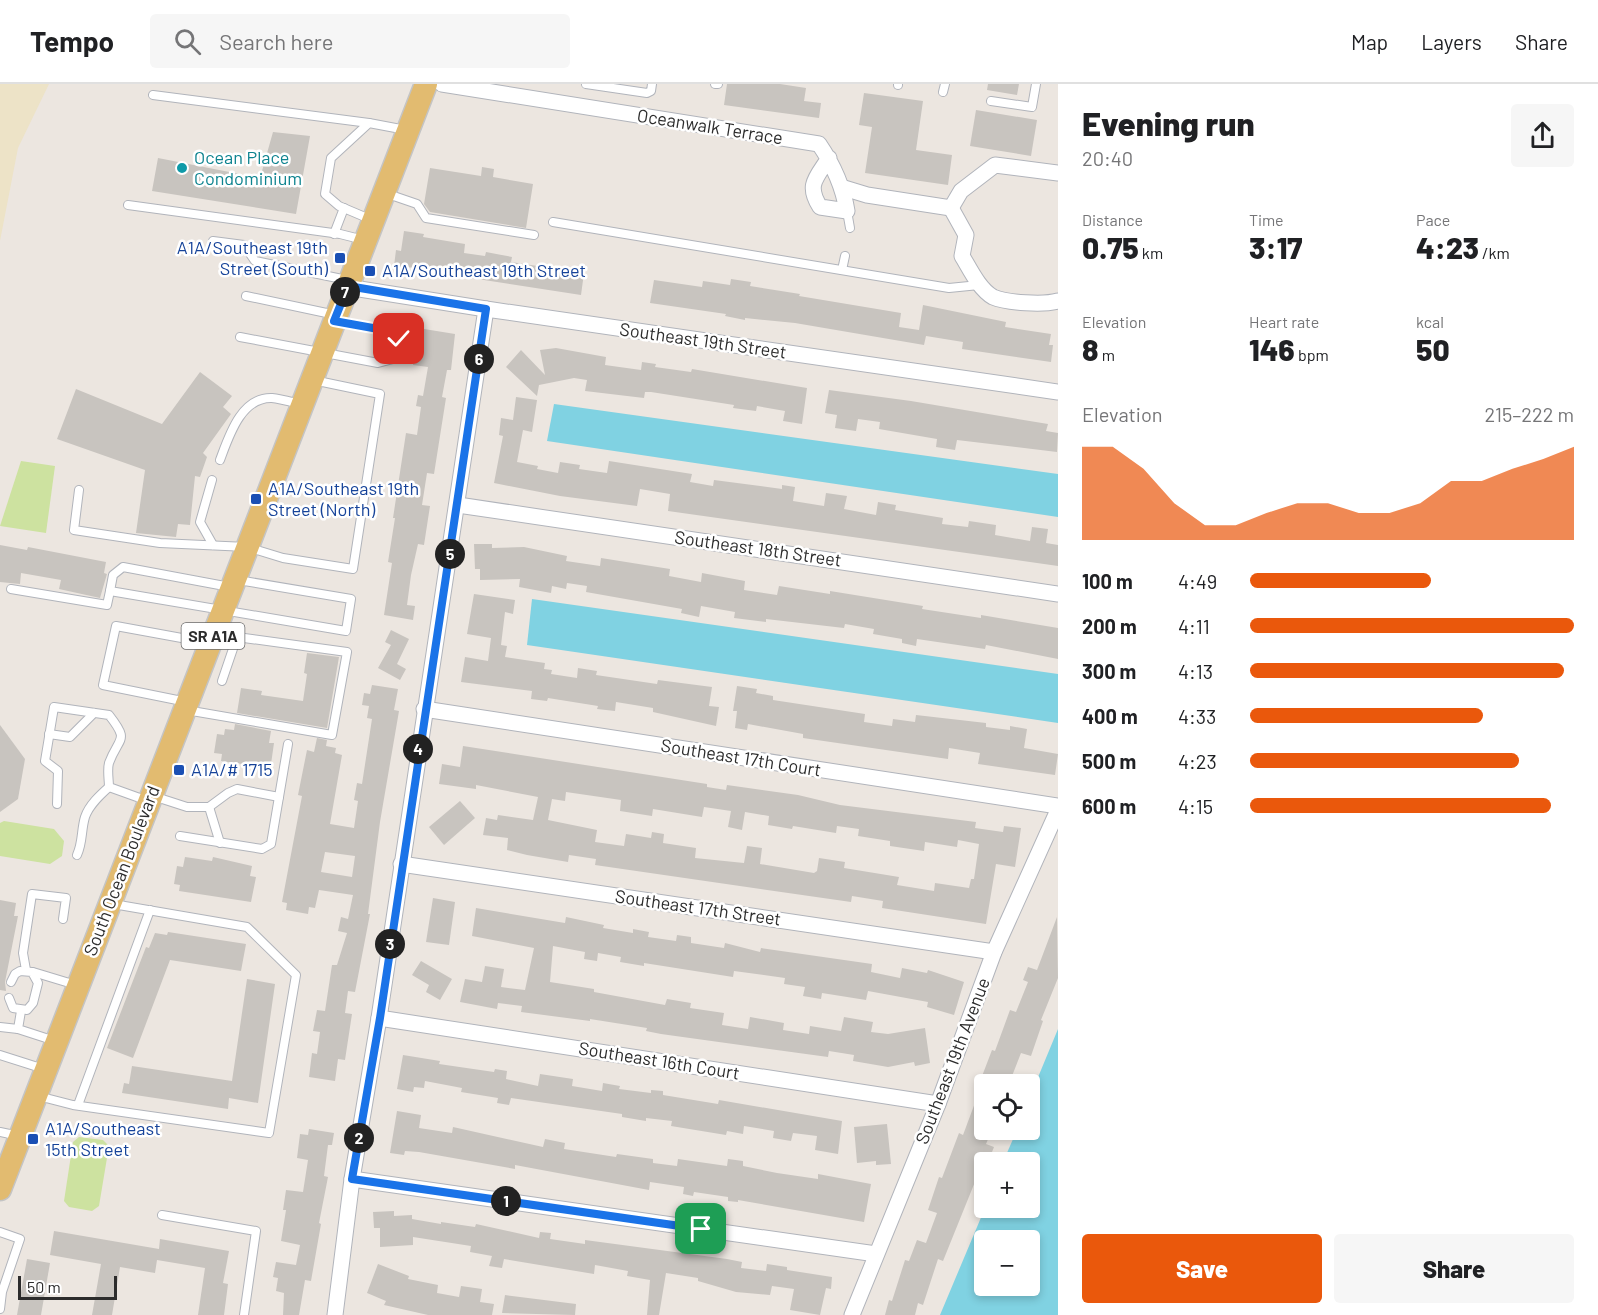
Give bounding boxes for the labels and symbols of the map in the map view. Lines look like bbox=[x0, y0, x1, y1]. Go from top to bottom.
street label: Oceanwalk Terrace bbox=[636, 104, 785, 148]
place label: Ocean Place Condominium bbox=[194, 146, 302, 189]
marker: Ocean Place Condominium bbox=[175, 161, 189, 175]
place label: A1A/Southeast 19th Street (South) bbox=[177, 236, 328, 279]
marker: A1A/Southeast 19th Street (South) bbox=[333, 251, 347, 265]
place label: A1A/Southeast 19th Street bbox=[382, 259, 586, 281]
marker: A1A/Southeast 19th Street bbox=[363, 264, 377, 278]
pin: 7 bbox=[330, 277, 360, 307]
pin bbox=[373, 313, 424, 364]
street label: Southeast 19th Street bbox=[618, 317, 788, 363]
pin: 6 bbox=[464, 344, 494, 374]
place label: A1A/Southeast 19th Street (North) bbox=[268, 477, 419, 520]
marker: A1A/Southeast 19th Street (North) bbox=[249, 492, 263, 506]
street label: Southeast 18th Street bbox=[673, 525, 843, 571]
pin: 5 bbox=[435, 539, 465, 569]
road number: SR A1A bbox=[182, 623, 244, 649]
street label: Southeast 17th Court bbox=[659, 733, 823, 781]
pin: 4 bbox=[403, 734, 433, 764]
place label: A1A/# 1715 bbox=[191, 758, 273, 780]
marker: A1A/# 1715 bbox=[172, 763, 186, 777]
street label: South Ocean Boulevard bbox=[78, 782, 164, 959]
street label: Southeast 17th Street bbox=[614, 884, 783, 930]
pin: 3 bbox=[375, 929, 405, 959]
street label: Southeast 19th Avenue bbox=[910, 974, 994, 1147]
street label: Southeast 16th Court bbox=[577, 1036, 741, 1084]
place label: A1A/Southeast 15th Street bbox=[45, 1117, 161, 1160]
pin: 2 bbox=[344, 1123, 374, 1153]
marker: A1A/Southeast 15th Street bbox=[26, 1132, 40, 1146]
pin: 1 bbox=[491, 1186, 521, 1216]
pin bbox=[675, 1203, 726, 1254]
scale bar bbox=[18, 1273, 117, 1300]

